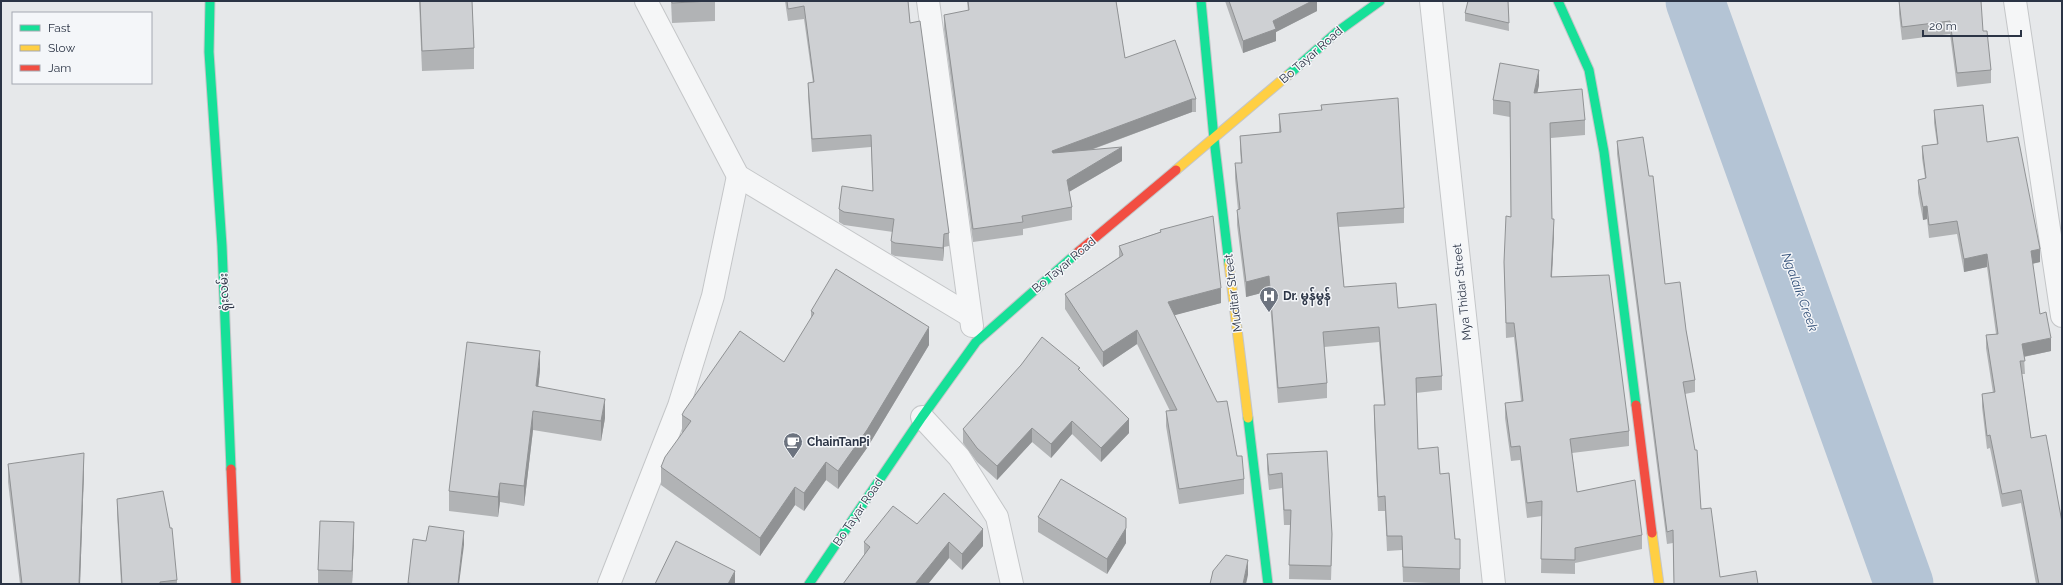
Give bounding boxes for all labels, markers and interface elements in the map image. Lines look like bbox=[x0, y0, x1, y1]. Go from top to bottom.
legend bbox=[12, 12, 152, 84]
scale bar bbox=[1923, 12, 2021, 38]
text: 20 m bbox=[1929, 19, 1957, 33]
text: Fast bbox=[48, 21, 71, 35]
street label: Bo Tayar Road bbox=[1277, 24, 1345, 86]
text: Slow bbox=[48, 41, 75, 55]
text: Jam bbox=[48, 61, 71, 75]
street label: Bo Tayar Road bbox=[1029, 234, 1099, 296]
street label: Mya Thidar Street bbox=[1450, 243, 1474, 341]
water label: Ngalaik Creek bbox=[1779, 251, 1821, 334]
street label: Muditar Street bbox=[1221, 253, 1245, 333]
street label: ရုံးလမ်း bbox=[214, 273, 235, 311]
hospital icon: Dr. မွန်မွန် bbox=[1258, 285, 1280, 313]
place label: Dr. မွန်မွန် bbox=[1283, 286, 1331, 306]
cafe icon: ChainTanPi bbox=[782, 431, 804, 459]
place label: ChainTanPi bbox=[807, 435, 870, 449]
street label: Bo Tayar Road bbox=[830, 475, 886, 549]

